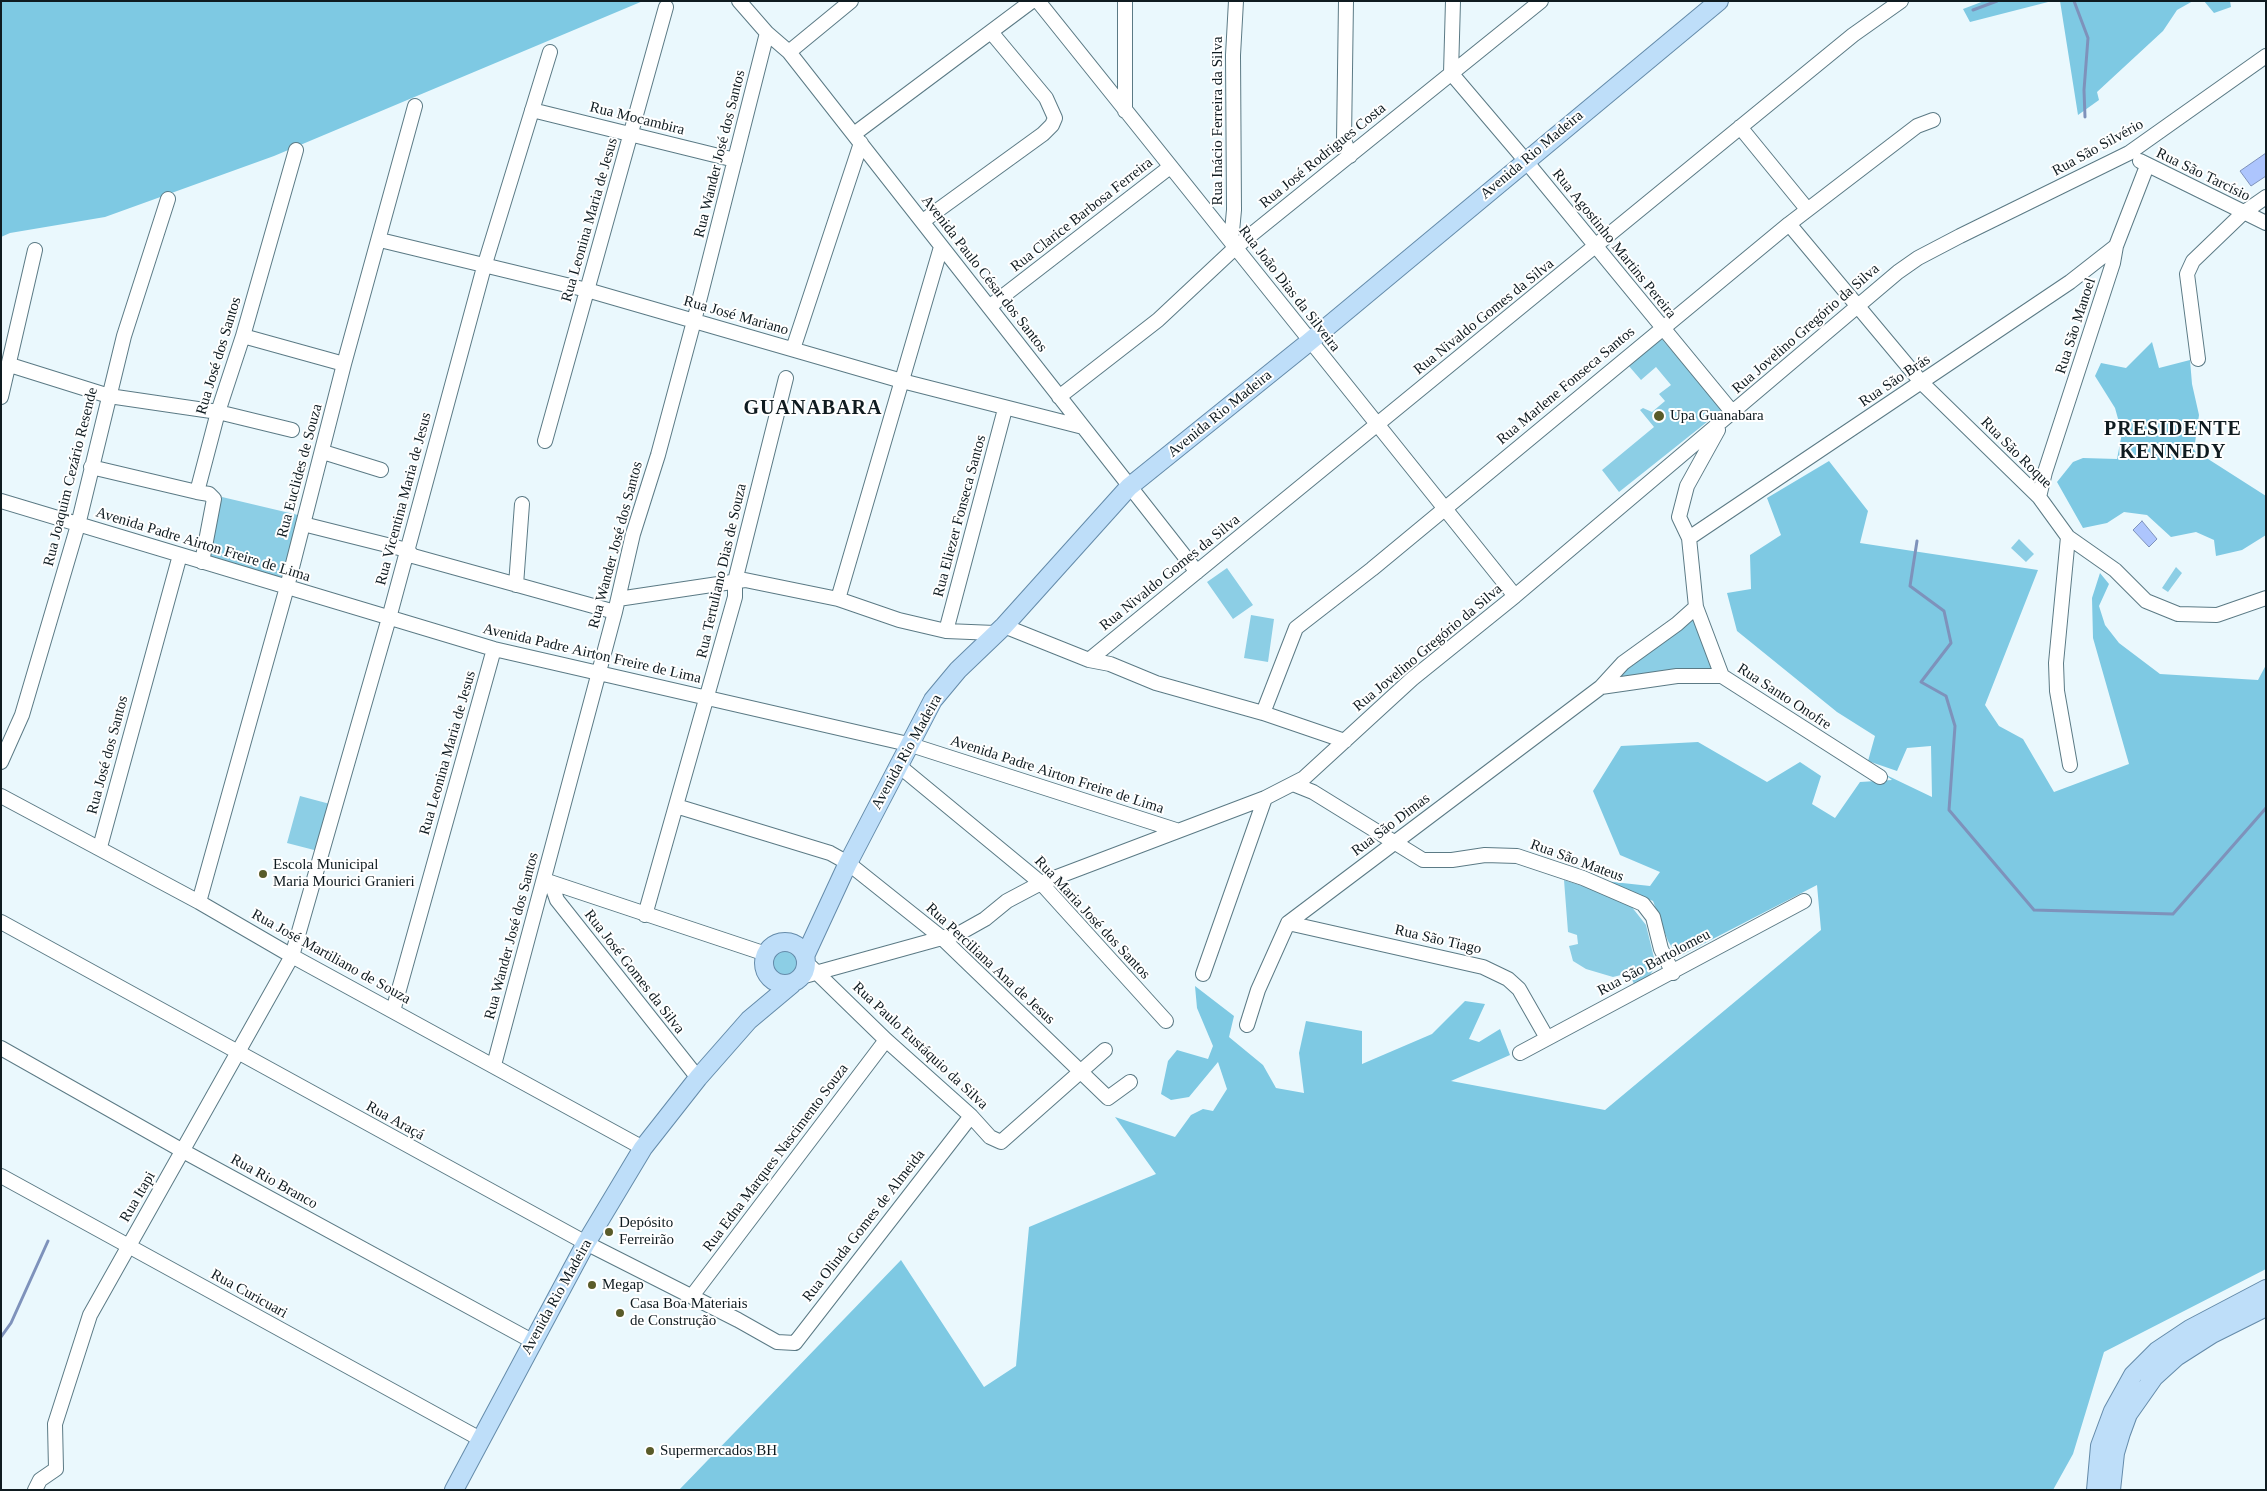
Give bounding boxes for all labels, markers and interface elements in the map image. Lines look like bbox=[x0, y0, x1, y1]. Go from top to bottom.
street label: Rua Inácio Ferreira da Silva bbox=[1209, 36, 1227, 206]
street label: Rua Wander José dos Santos bbox=[690, 68, 750, 240]
street label: Rua Mocambira bbox=[588, 99, 686, 139]
street label: Rua José Rodrigues Costa bbox=[1256, 100, 1390, 212]
street label: Avenida Rio Madeira bbox=[1477, 107, 1587, 203]
street label: Rua São Silvério bbox=[2049, 115, 2147, 181]
street label: Rua Leonina Maria de Jesus bbox=[558, 136, 622, 304]
street label: Rua São Tarcísio bbox=[2153, 144, 2253, 206]
street label: Rua Clarice Barbosa Ferreira bbox=[1007, 154, 1157, 276]
street label: Rua Agostinho Martins Pereira bbox=[1548, 166, 1680, 322]
street label: Avenida Paulo César dos Santos bbox=[917, 192, 1051, 356]
street label: Rua João Dias da Silveira bbox=[1234, 222, 1344, 356]
street label: Rua Nivaldo Gomes da Silva bbox=[1410, 255, 1558, 379]
street label: Rua Jovelino Gregório da Silva bbox=[1729, 260, 1883, 398]
street label: Rua São Manoel bbox=[2052, 276, 2100, 376]
street label: Rua José Mariano bbox=[681, 292, 791, 340]
street label: Rua José dos Santos bbox=[193, 295, 245, 417]
street label: Rua Marlene Fonseca Santos bbox=[1493, 323, 1639, 449]
street label: Rua São Brás bbox=[1856, 351, 1934, 411]
street label: Avenida Rio Madeira bbox=[1164, 366, 1276, 462]
street label: Rua Joaquim Cezário Resende bbox=[40, 386, 102, 568]
district label: GUANABARA bbox=[742, 397, 884, 421]
street label: Rua Euclides de Souza bbox=[273, 402, 327, 540]
place label: Upa Guanabara bbox=[1670, 407, 1764, 425]
marker: Upa Guanabara bbox=[1652, 409, 1666, 423]
street label: Rua Vicentina Maria de Jesus bbox=[372, 411, 436, 587]
street label: Rua São Roque bbox=[1977, 414, 2055, 492]
district label: PRESIDENTE KENNEDY bbox=[2103, 418, 2243, 465]
street label: Rua Eliezer Fonseca Santos bbox=[930, 433, 990, 599]
street label: Rua Wander José dos Santos bbox=[585, 460, 647, 630]
street label: Rua Tertuliano Dias de Souza bbox=[693, 482, 751, 660]
street label: Avenida Padre Airton Freire de Lima bbox=[94, 504, 312, 586]
street label: Rua Nivaldo Gomes da Silva bbox=[1096, 511, 1244, 635]
street label: Rua Jovelino Gregório da Silva bbox=[1350, 580, 1506, 716]
street label: Avenida Padre Airton Freire de Lima bbox=[481, 620, 703, 688]
street label: Rua Santo Onofre bbox=[1734, 660, 1834, 734]
street label: Rua Leonina Maria de Jesus bbox=[416, 669, 480, 837]
street label: Avenida Rio Madeira bbox=[868, 691, 946, 813]
street label: Rua José dos Santos bbox=[84, 694, 132, 816]
street label: Avenida Padre Airton Freire de Lima bbox=[948, 732, 1166, 818]
street label: Rua São Dimas bbox=[1348, 790, 1434, 860]
street label: Rua São Mateus bbox=[1528, 836, 1626, 886]
street label: Rua Wander José dos Santos bbox=[481, 851, 543, 1021]
street label: Rua Maria José dos Santos bbox=[1030, 853, 1154, 983]
place label: Escola Municipal Maria Mourici Granieri bbox=[273, 856, 415, 891]
marker: Escola Municipal Maria Mourici Granieri bbox=[257, 868, 269, 880]
street label: Rua Perciliana Ana de Jesus bbox=[922, 899, 1058, 1029]
street label: Rua José Martiliano de Souza bbox=[248, 906, 414, 1008]
street label: Rua José Gomes da Silva bbox=[580, 906, 688, 1038]
street label: Rua São Tiago bbox=[1393, 921, 1483, 959]
street label: Rua São Bartolomeu bbox=[1595, 926, 1713, 1000]
street label: Rua Paulo Eustáquio da Silva bbox=[849, 979, 991, 1113]
street label: Rua Edna Marques Nascimento Souza bbox=[699, 1060, 853, 1256]
street label: Rua Araçá bbox=[363, 1098, 427, 1144]
street label: Rua Olinda Gomes de Almeida bbox=[799, 1146, 929, 1306]
street label: Rua Rio Branco bbox=[227, 1151, 321, 1213]
street label: Rua Itapi bbox=[116, 1169, 160, 1225]
place label: Depósito Ferreirão bbox=[619, 1214, 674, 1249]
marker: Depósito Ferreirão bbox=[603, 1226, 615, 1238]
street label: Avenida Rio Madeira bbox=[518, 1236, 596, 1358]
street label: Rua Curicuari bbox=[208, 1266, 290, 1322]
place label: Megap bbox=[602, 1276, 644, 1294]
marker: Megap bbox=[586, 1279, 598, 1291]
place label: Casa Boa Materiais de Construção bbox=[630, 1295, 747, 1330]
marker: Casa Boa Materiais de Construção bbox=[614, 1307, 626, 1319]
place label: Supermercados BH bbox=[660, 1442, 777, 1460]
marker: Supermercados BH bbox=[644, 1445, 656, 1457]

